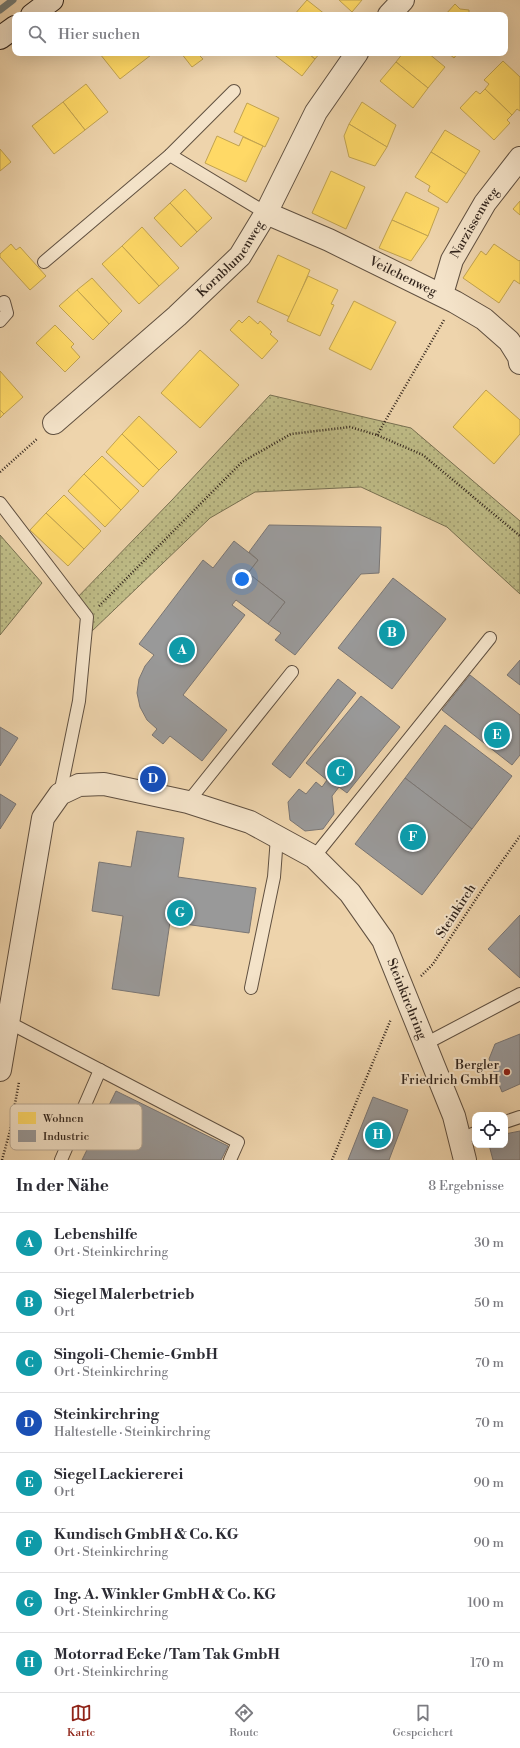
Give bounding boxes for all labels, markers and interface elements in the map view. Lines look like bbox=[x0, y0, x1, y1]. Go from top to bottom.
search box bbox=[12, 12, 508, 56]
icon: search bbox=[26, 23, 48, 45]
text: Hier suchen bbox=[58, 25, 140, 44]
street label: Narzissenweg bbox=[447, 184, 502, 261]
street label: Kornblumenweg bbox=[194, 217, 268, 301]
street label: Veilchenweg bbox=[366, 253, 440, 300]
your location bbox=[232, 569, 252, 589]
pin: B bbox=[379, 618, 405, 648]
pin: A bbox=[169, 635, 195, 665]
pin: E bbox=[484, 720, 510, 750]
pin: C bbox=[327, 757, 353, 787]
pin: D bbox=[140, 764, 166, 794]
pin: F bbox=[400, 822, 426, 852]
street label: Steinkirch bbox=[433, 881, 480, 941]
pin: G bbox=[167, 898, 193, 928]
street label: Steinkirchring bbox=[383, 956, 430, 1042]
place label: Bergler Friedrich GmbH bbox=[401, 1057, 500, 1088]
marker: Bergler Friedrich GmbH bbox=[502, 1067, 512, 1077]
legend bbox=[10, 1104, 142, 1150]
text: Wohnen bbox=[42, 1112, 84, 1126]
map controls bbox=[472, 1112, 508, 1148]
button: locate bbox=[472, 1112, 508, 1148]
pin: H bbox=[365, 1120, 391, 1150]
text: Industrie bbox=[43, 1130, 90, 1144]
text: In der Nähe bbox=[16, 1175, 109, 1197]
text: 8 Ergebnisse bbox=[428, 1178, 504, 1194]
text: Lebenshilfe bbox=[54, 1225, 138, 1244]
text: A bbox=[24, 1235, 34, 1251]
text: 30 m bbox=[474, 1235, 504, 1251]
text: Ort · Steinkirchring bbox=[54, 1244, 168, 1260]
text: Siegel Malerbetrieb bbox=[54, 1285, 194, 1304]
text: B bbox=[24, 1295, 34, 1311]
text: 50 m bbox=[474, 1295, 504, 1311]
text: Ort bbox=[54, 1304, 75, 1320]
text: Singoli-Chemie-GmbH bbox=[54, 1345, 218, 1364]
text: C bbox=[24, 1355, 34, 1371]
text: 70 m bbox=[475, 1355, 504, 1371]
text: Ort · Steinkirchring bbox=[54, 1364, 168, 1380]
text: Steinkirchring bbox=[54, 1405, 159, 1424]
text: D bbox=[24, 1415, 34, 1431]
text: 70 m bbox=[475, 1415, 504, 1431]
text: Haltestelle · Steinkirchring bbox=[54, 1424, 211, 1440]
text: Siegel Lackiererei bbox=[54, 1465, 183, 1484]
text: E bbox=[24, 1475, 34, 1491]
text: 90 m bbox=[473, 1475, 504, 1491]
text: Ort bbox=[54, 1484, 75, 1500]
text: Kundisch GmbH & Co. KG bbox=[54, 1525, 239, 1544]
text: F bbox=[24, 1535, 34, 1551]
text: 90 m bbox=[473, 1535, 504, 1551]
text: Ort · Steinkirchring bbox=[54, 1544, 168, 1560]
text: Ing. A. Winkler GmbH & Co. KG bbox=[54, 1585, 276, 1604]
text: G bbox=[24, 1595, 34, 1611]
text: 100 m bbox=[468, 1595, 504, 1611]
text: Ort · Steinkirchring bbox=[54, 1604, 168, 1620]
text: Motorrad Ecke / Tam Tak GmbH bbox=[54, 1645, 280, 1664]
text: H bbox=[24, 1655, 34, 1671]
text: 170 m bbox=[470, 1655, 504, 1671]
text: Ort · Steinkirchring bbox=[54, 1664, 168, 1680]
tab: Karte bbox=[67, 1702, 95, 1740]
tab: Route bbox=[229, 1702, 259, 1740]
tab: Gespeichert bbox=[392, 1702, 453, 1740]

